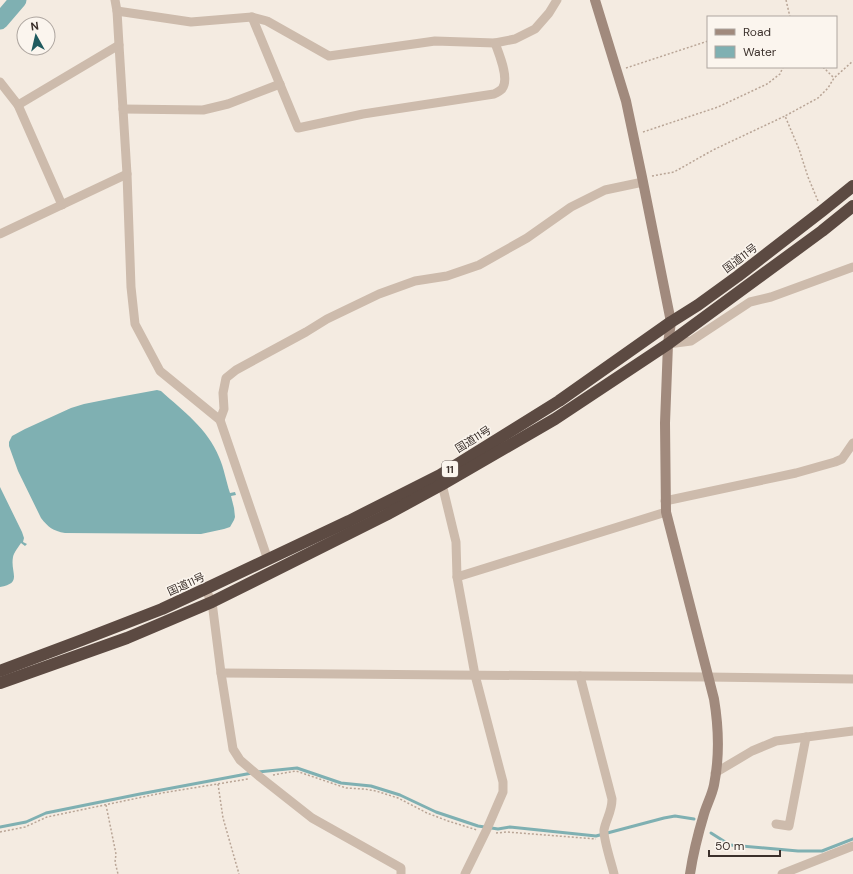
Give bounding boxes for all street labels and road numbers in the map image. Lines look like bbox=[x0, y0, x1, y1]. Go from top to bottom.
street label: 国道11号 bbox=[720, 240, 760, 276]
street label: 国道11号 bbox=[452, 422, 494, 456]
road number: 11 bbox=[442, 461, 458, 477]
street label: 国道11号 bbox=[165, 569, 207, 599]

